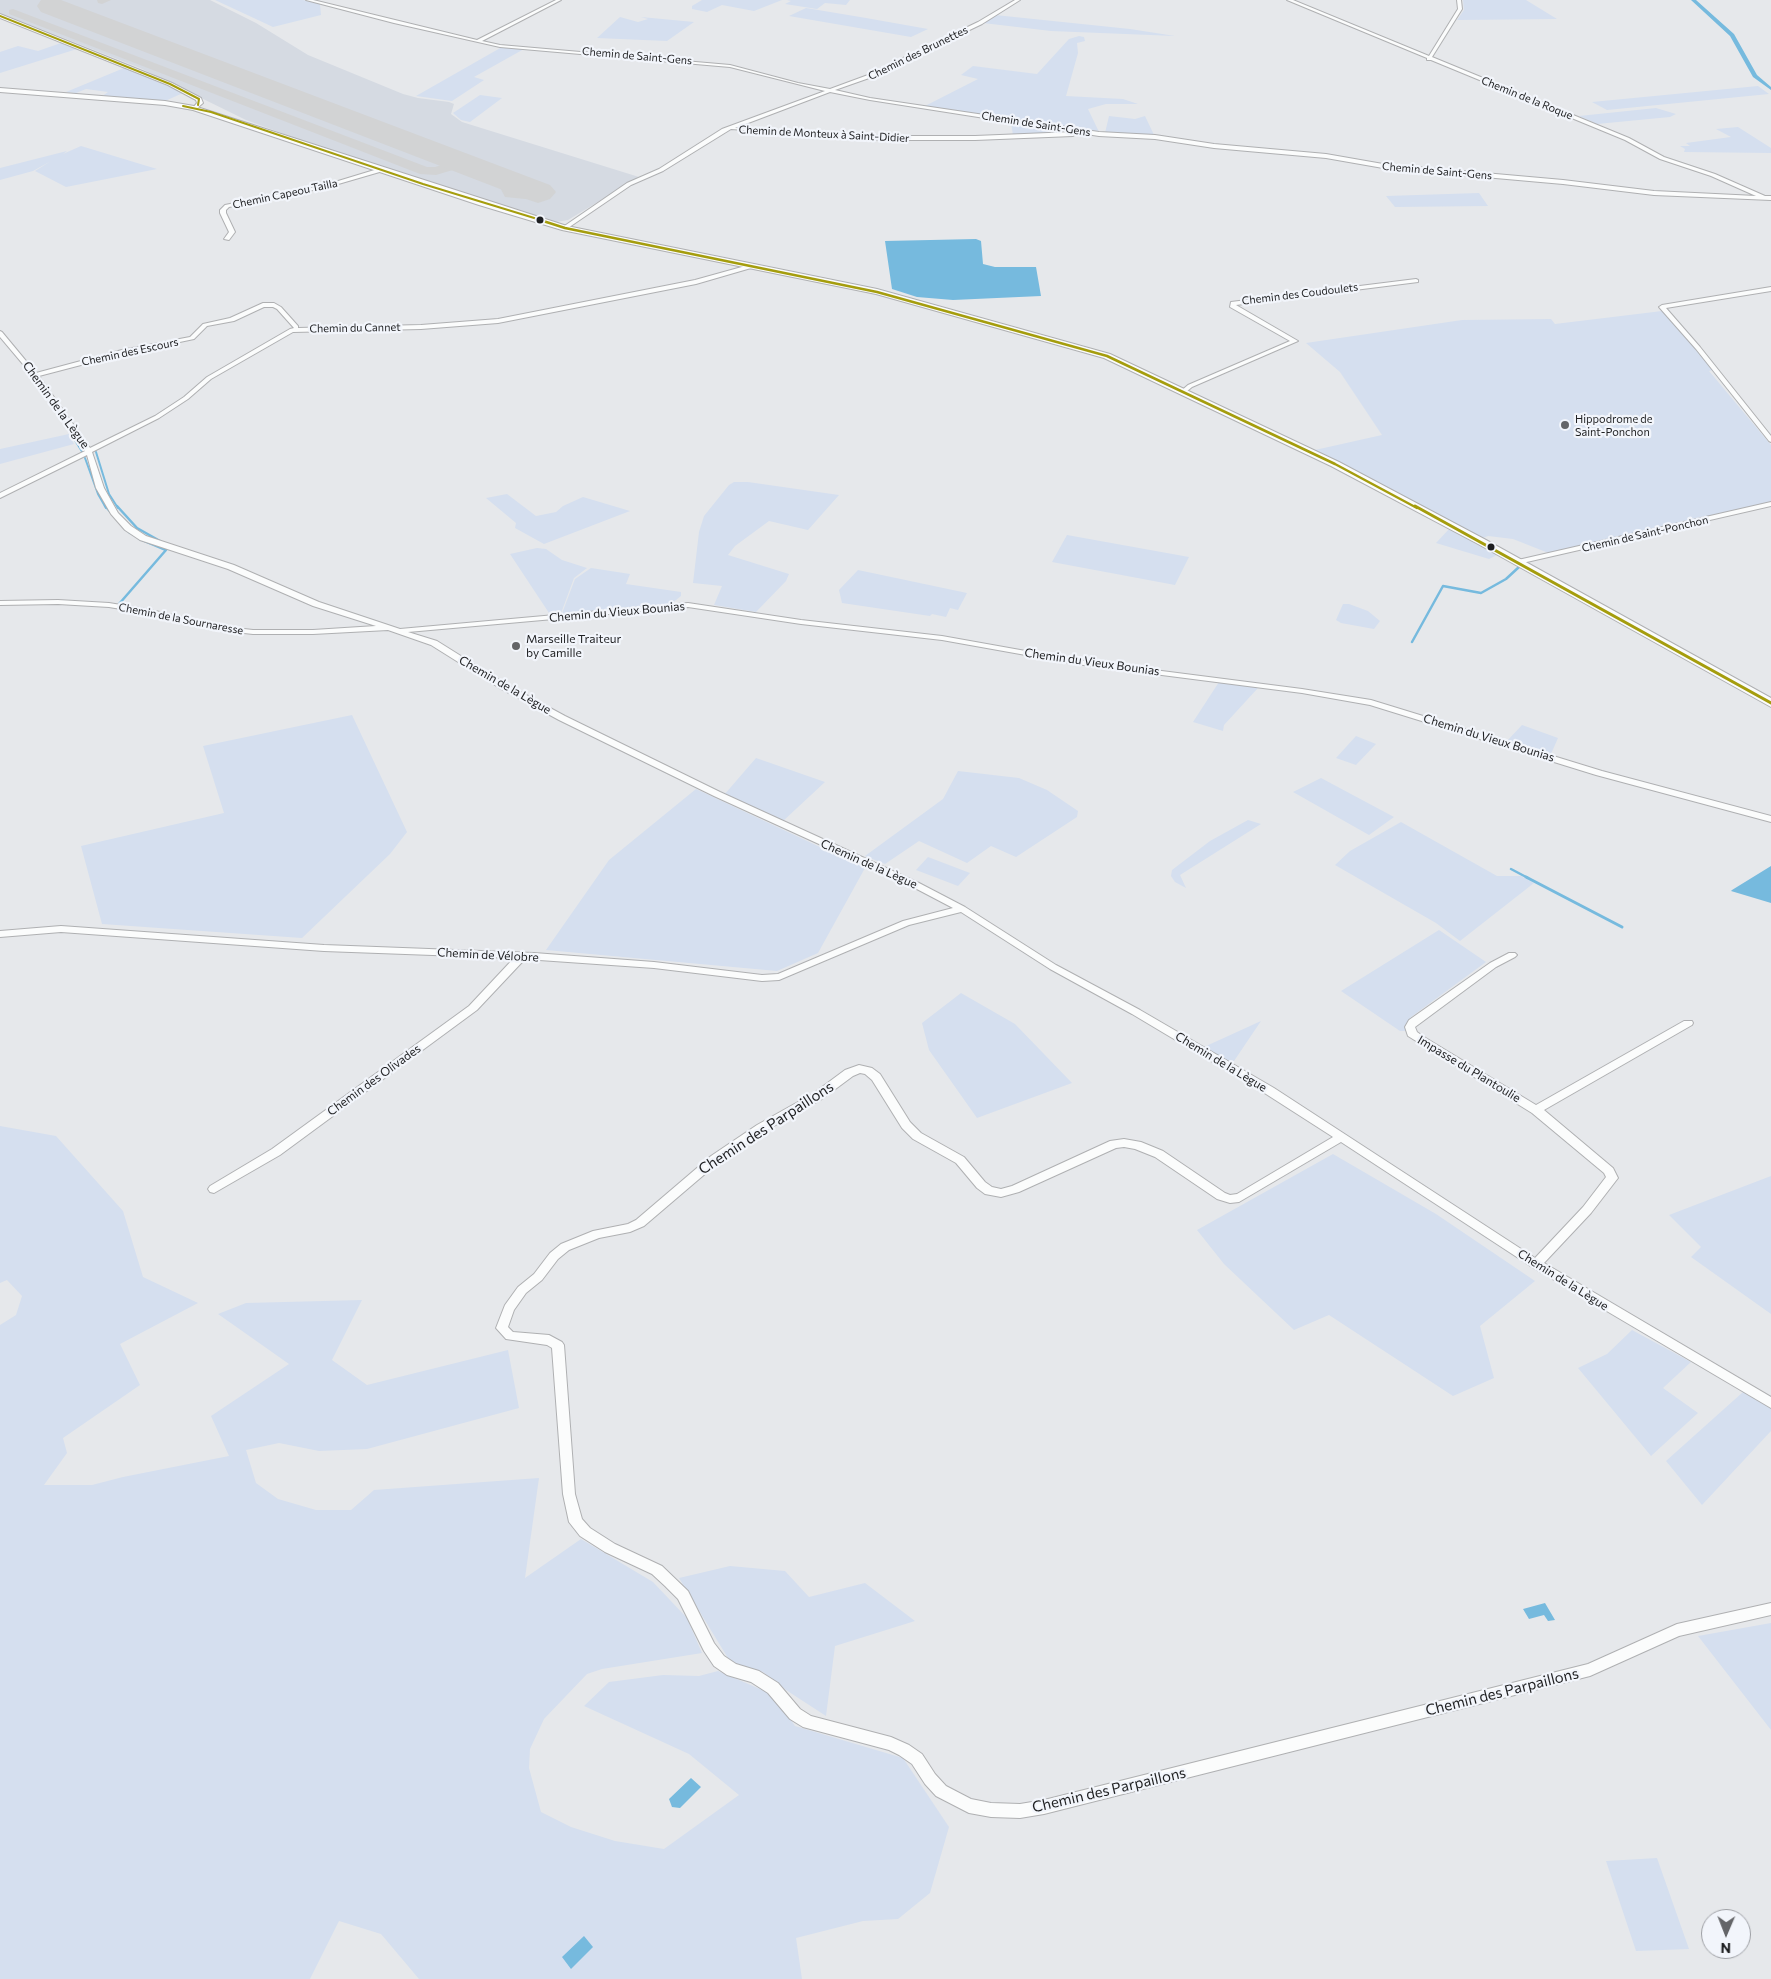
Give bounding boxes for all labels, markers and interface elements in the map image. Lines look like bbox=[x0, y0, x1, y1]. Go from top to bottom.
street label: Chemin des Brunettes bbox=[866, 23, 970, 83]
street label: Chemin de Saint-Gens bbox=[581, 45, 693, 67]
street label: Chemin de la Roque bbox=[1479, 74, 1575, 122]
street label: Chemin de Saint-Gens bbox=[980, 109, 1092, 139]
street label: Chemin de Monteux à Saint-Didier bbox=[738, 123, 910, 145]
street label: Chemin de Saint-Gens bbox=[1381, 160, 1493, 182]
street label: Chemin Capeou Tailla bbox=[231, 176, 339, 212]
unlabelled marker bbox=[535, 215, 545, 225]
street label: Chemin des Coudoulets bbox=[1241, 280, 1359, 308]
street label: Chemin du Cannet bbox=[309, 321, 401, 335]
street label: Chemin des Escours bbox=[80, 335, 180, 369]
street label: Chemin de la Lègue bbox=[20, 359, 92, 451]
place label: Hippodrome de Saint-Ponchon bbox=[1575, 412, 1652, 438]
marker: Hippodrome de Saint-Ponchon bbox=[1559, 419, 1571, 431]
street label: Chemin de Saint-Ponchon bbox=[1580, 513, 1710, 555]
unlabelled marker bbox=[1486, 542, 1496, 552]
street label: Chemin du Vieux Bounias bbox=[548, 599, 686, 625]
street label: Chemin de la Sournaresse bbox=[117, 600, 245, 638]
place label: Marseille Traiteur by Camille bbox=[526, 632, 621, 660]
marker: Marseille Traiteur by Camille bbox=[510, 640, 522, 652]
street label: Chemin du Vieux Bounias bbox=[1023, 645, 1161, 679]
street label: Chemin de la Lègue bbox=[456, 653, 554, 717]
street label: Chemin du Vieux Bounias bbox=[1422, 711, 1556, 765]
street label: Chemin de la Lègue bbox=[819, 836, 919, 892]
street label: Chemin de Vélobre bbox=[437, 945, 539, 965]
street label: Chemin de la Lègue bbox=[1173, 1029, 1269, 1095]
street label: Impasse du Plantoulie bbox=[1415, 1033, 1523, 1105]
street label: Chemin des Olivades bbox=[324, 1041, 424, 1119]
street label: Chemin des Parpaillons bbox=[695, 1078, 837, 1178]
street label: Chemin de la Lègue bbox=[1515, 1246, 1611, 1314]
street label: Chemin des Parpaillons bbox=[1424, 1664, 1580, 1720]
street label: Chemin des Parpaillons bbox=[1030, 1764, 1188, 1816]
north arrow bbox=[1701, 1909, 1751, 1959]
text: N bbox=[1720, 1940, 1731, 1957]

